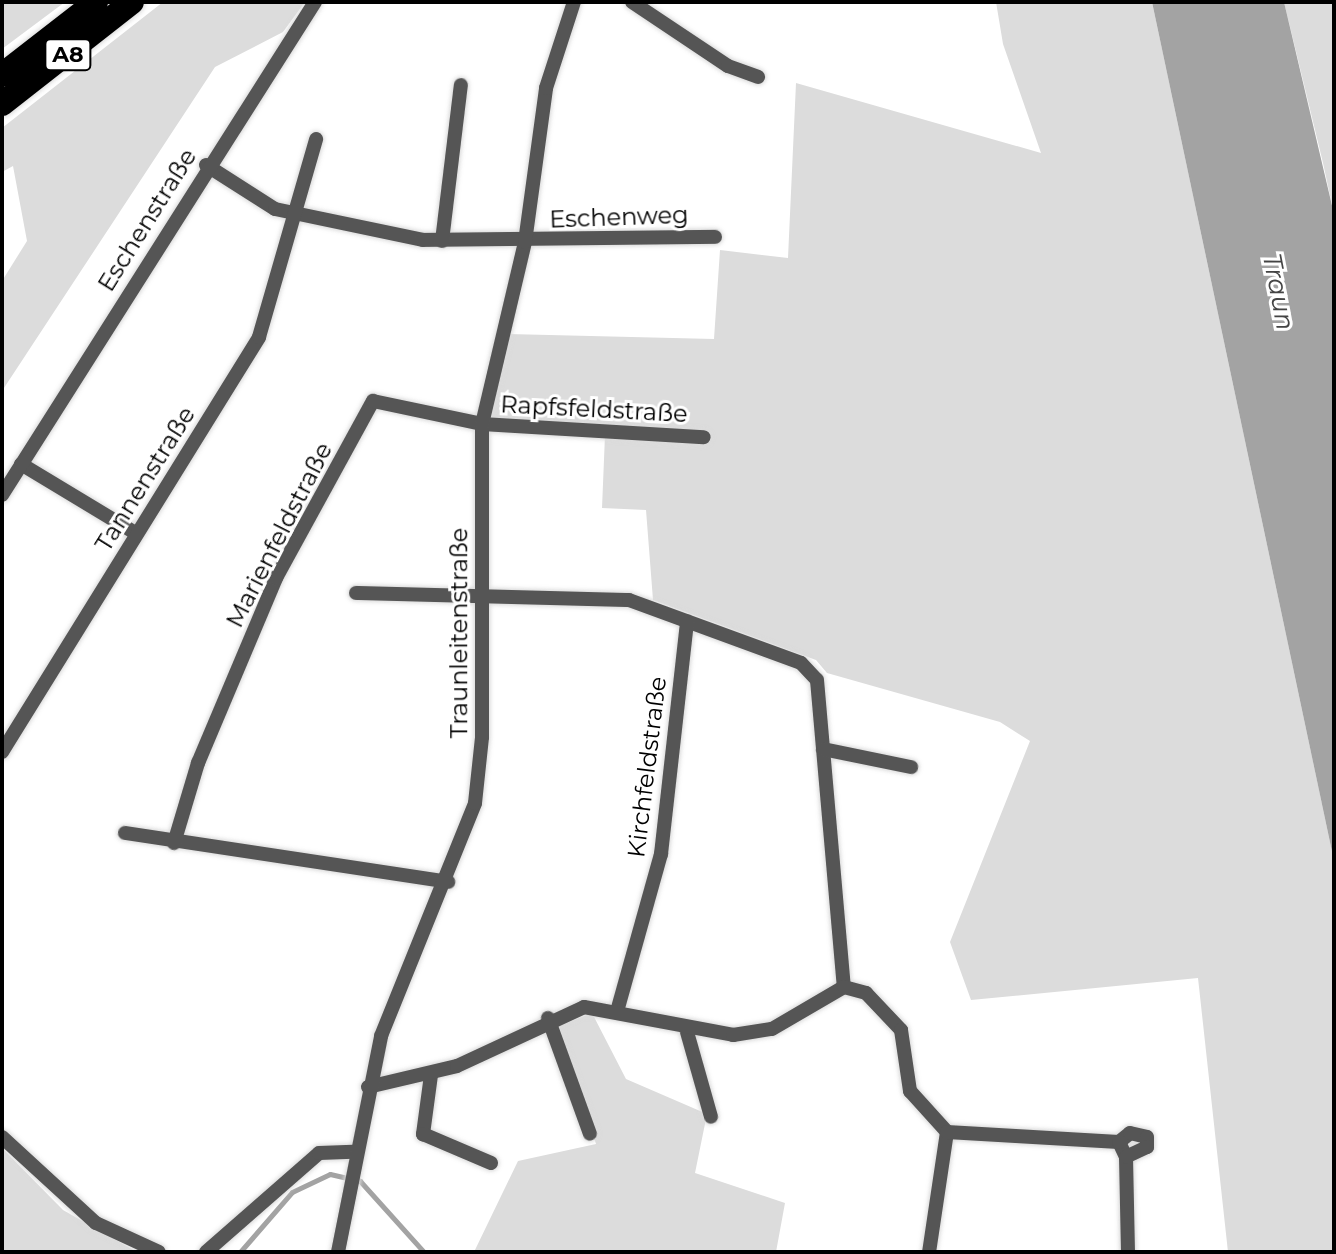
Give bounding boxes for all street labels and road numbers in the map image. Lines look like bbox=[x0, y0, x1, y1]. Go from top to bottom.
road number: A8 bbox=[44, 37, 92, 73]
street label: Eschenstraße bbox=[92, 143, 202, 297]
street label: Eschenweg bbox=[549, 200, 689, 234]
street label: Rapfsfeldstraße bbox=[500, 390, 688, 428]
street label: Tannenstraße bbox=[89, 401, 201, 557]
street label: Marienfeldstraße bbox=[220, 438, 338, 632]
street label: Traunleitenstraße bbox=[445, 528, 473, 738]
street label: Kirchfeldstraße bbox=[622, 675, 672, 859]

